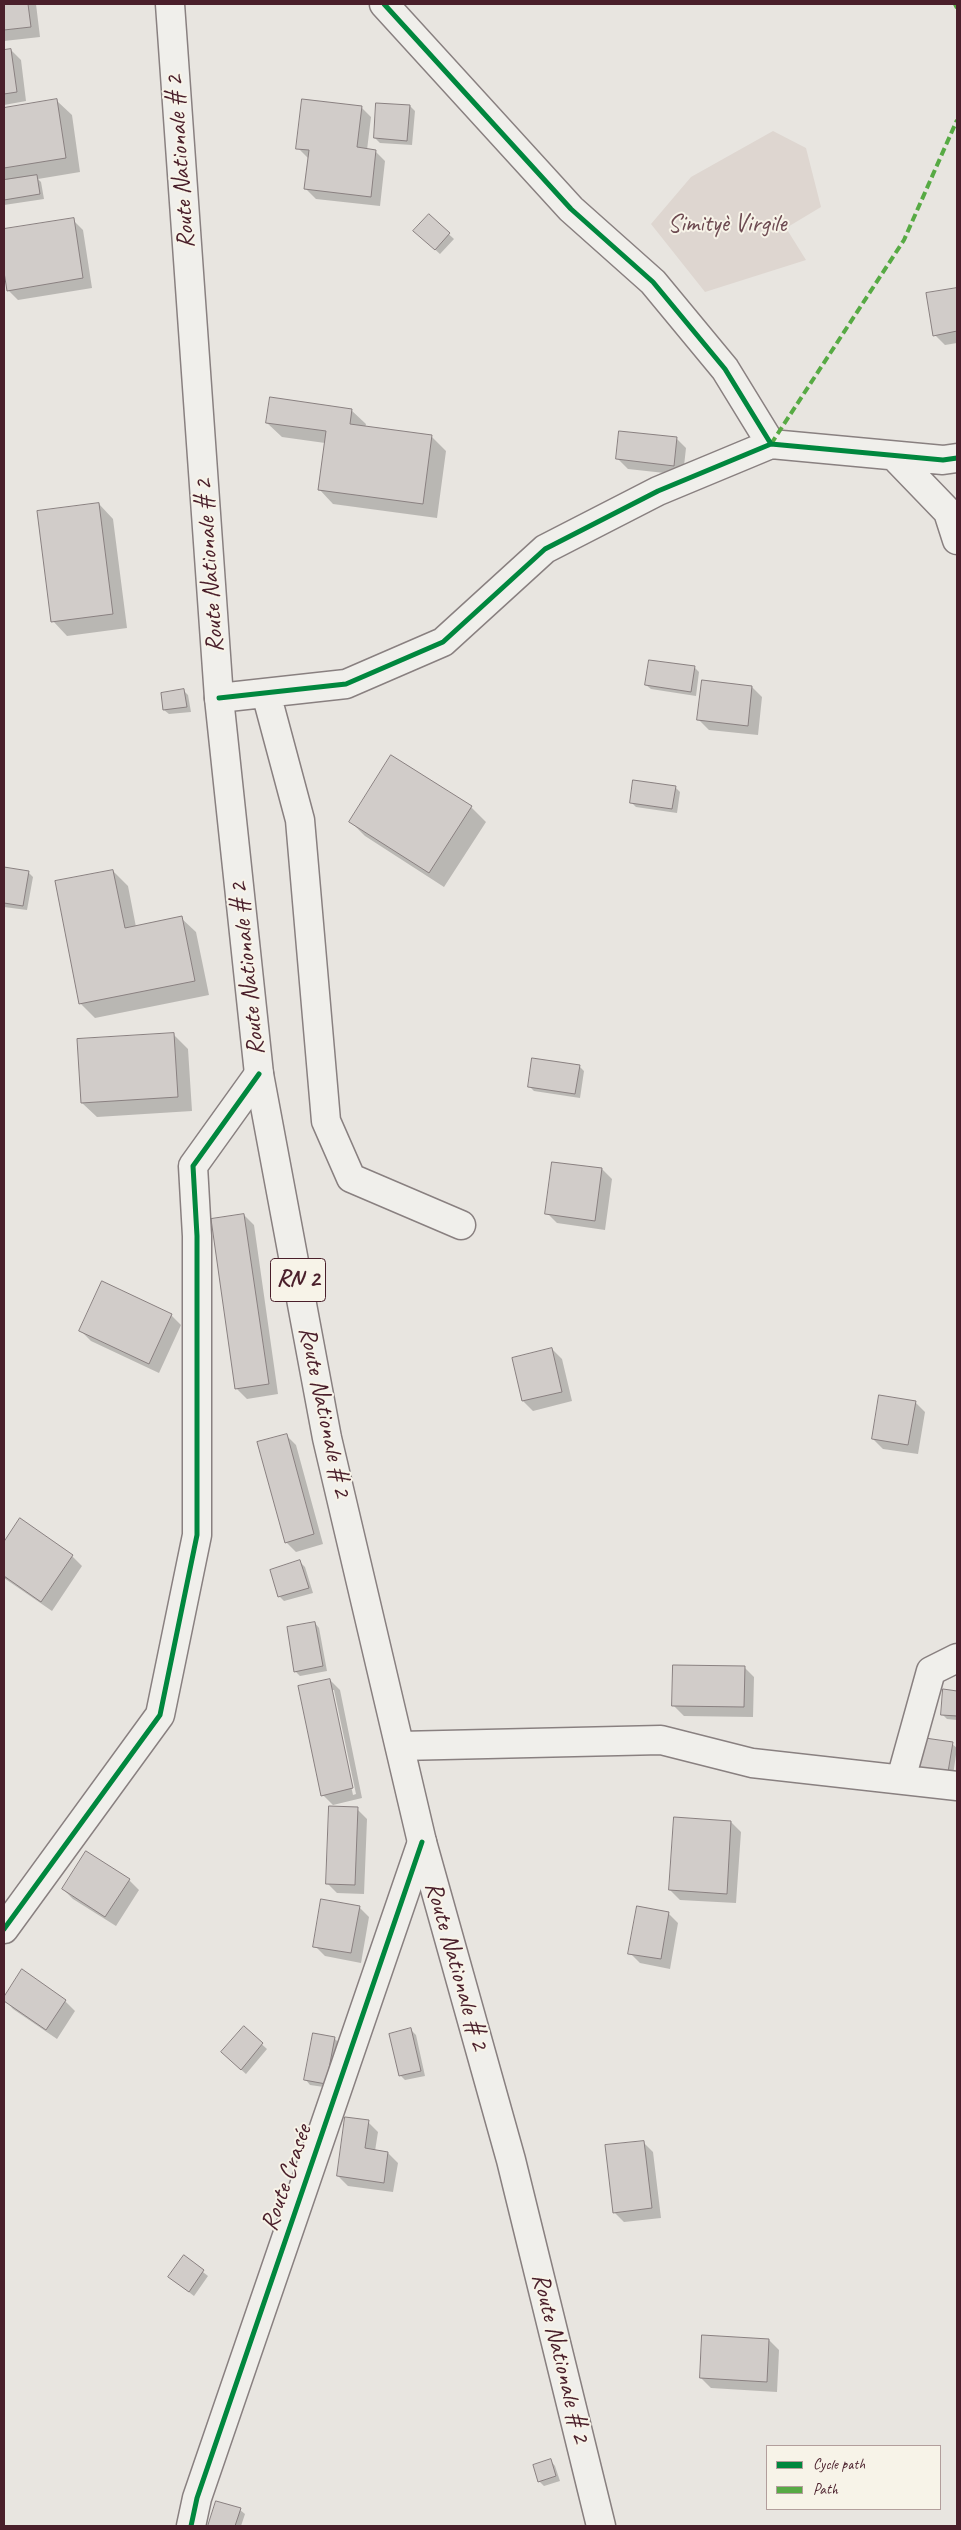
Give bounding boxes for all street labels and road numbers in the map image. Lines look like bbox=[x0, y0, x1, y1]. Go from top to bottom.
street label: Route Nationale # 2 bbox=[160, 75, 202, 249]
street label: Route Nationale # 2 bbox=[189, 479, 231, 653]
street label: Route Nationale # 2 bbox=[224, 881, 272, 1057]
road number: RN 2 bbox=[270, 1258, 326, 1302]
street label: Route Nationale # 2 bbox=[291, 1324, 357, 1500]
street label: Route Nationale # 2 bbox=[418, 1879, 494, 2053]
street label: Route Crasée bbox=[255, 2121, 319, 2235]
street label: Route Nationale # 2 bbox=[524, 2270, 596, 2446]

